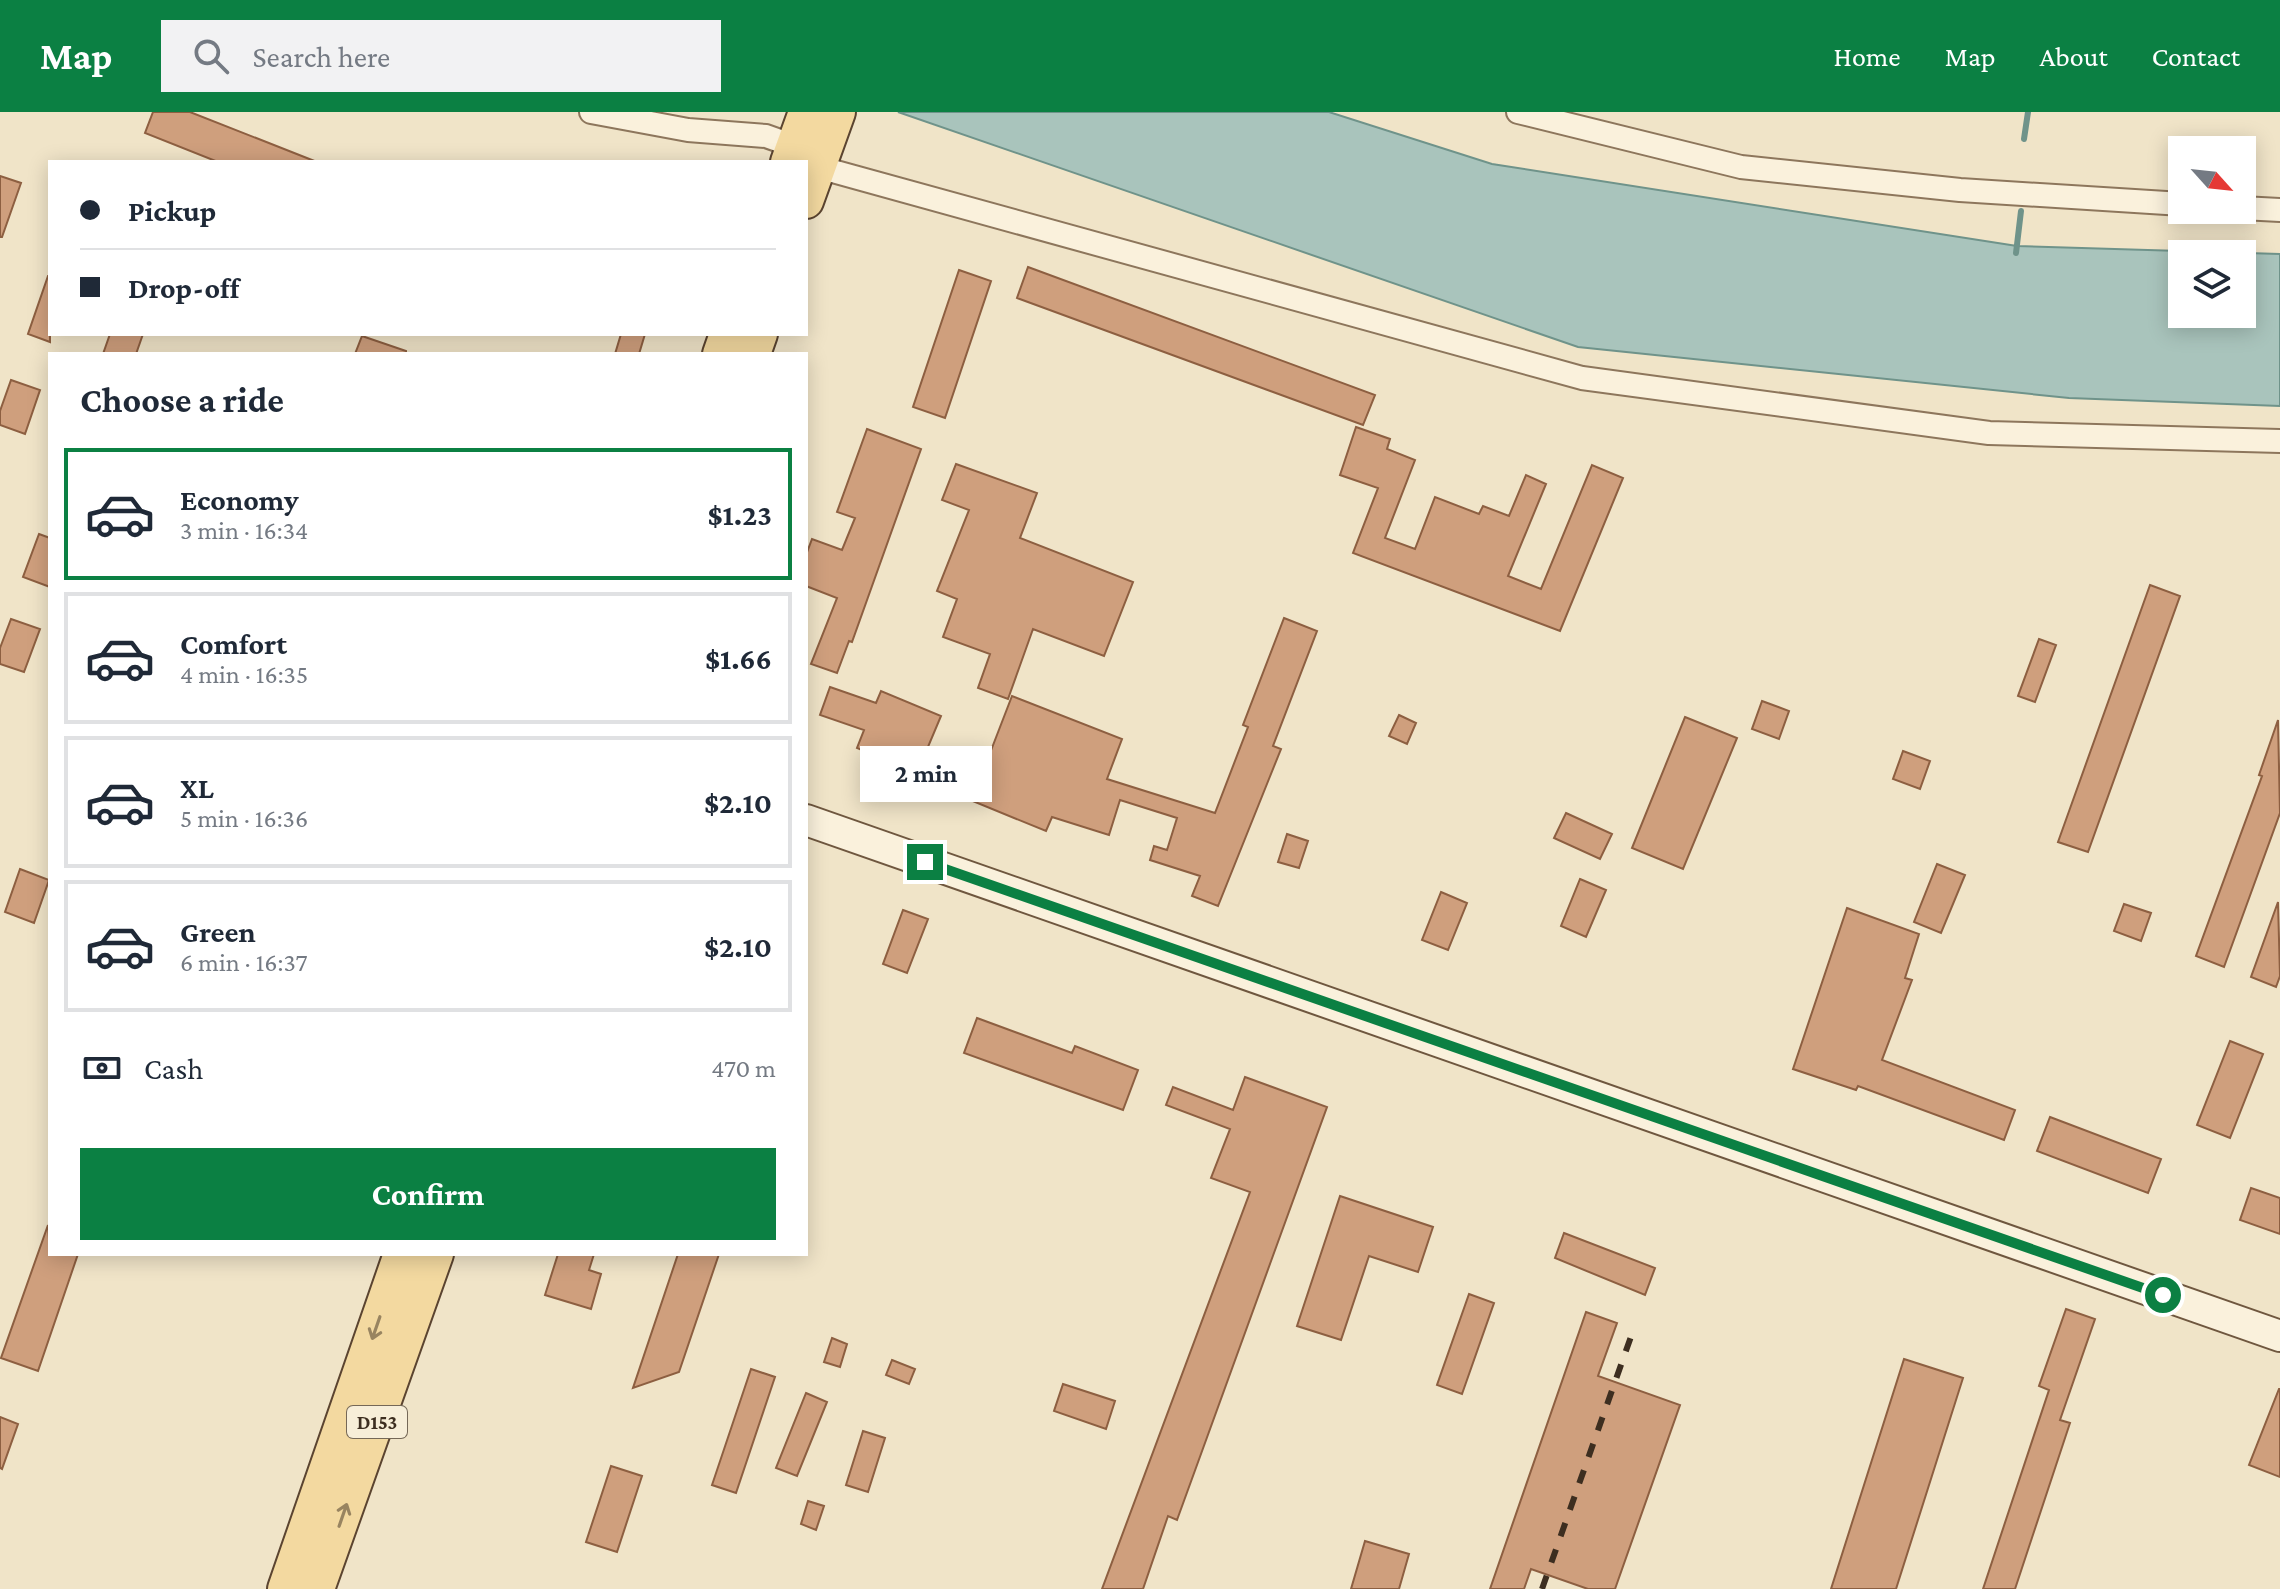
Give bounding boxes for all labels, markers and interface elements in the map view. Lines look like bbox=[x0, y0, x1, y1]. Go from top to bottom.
search box bbox=[161, 20, 721, 92]
icon: search bbox=[189, 34, 233, 78]
text: Map bbox=[40, 35, 113, 77]
text: Search here bbox=[253, 40, 390, 73]
text: Home bbox=[1834, 41, 1901, 72]
text: Map bbox=[1945, 41, 1996, 72]
text: About bbox=[2040, 41, 2108, 72]
text: Contact bbox=[2152, 41, 2240, 72]
north arrow bbox=[2168, 136, 2256, 224]
map controls bbox=[2168, 136, 2256, 328]
text: Pickup bbox=[128, 194, 216, 227]
button: layers bbox=[2168, 240, 2256, 328]
text: Drop-off bbox=[128, 271, 239, 304]
text: Choose a ride bbox=[80, 380, 284, 420]
icon: car bbox=[84, 478, 156, 550]
text: Economy bbox=[180, 483, 299, 516]
text: $1.23 bbox=[707, 498, 772, 531]
text: 3 min · 16:34 bbox=[180, 516, 308, 545]
icon: car bbox=[84, 622, 156, 694]
text: Comfort bbox=[180, 627, 287, 660]
text: $1.66 bbox=[705, 642, 772, 675]
text: 4 min · 16:35 bbox=[180, 660, 308, 689]
callout: 2 min bbox=[859, 746, 991, 802]
text: 2 min bbox=[895, 759, 957, 788]
icon: car bbox=[84, 766, 156, 838]
text: XL bbox=[180, 771, 214, 804]
text: $2.10 bbox=[704, 786, 772, 819]
text: 5 min · 16:36 bbox=[180, 804, 308, 833]
route end bbox=[907, 844, 943, 880]
icon: car bbox=[84, 910, 156, 982]
text: Green bbox=[180, 915, 256, 948]
text: $2.10 bbox=[704, 930, 772, 963]
text: 6 min · 16:37 bbox=[180, 948, 308, 977]
icon: cash bbox=[80, 1046, 124, 1090]
text: Cash bbox=[144, 1052, 203, 1085]
text: 470 m bbox=[711, 1054, 776, 1083]
button: Confirm bbox=[80, 1148, 776, 1240]
route start bbox=[2145, 1277, 2181, 1313]
one-way arrow bbox=[367, 1315, 382, 1340]
road number: D153 bbox=[347, 1406, 407, 1438]
one-way arrow bbox=[337, 1503, 352, 1528]

